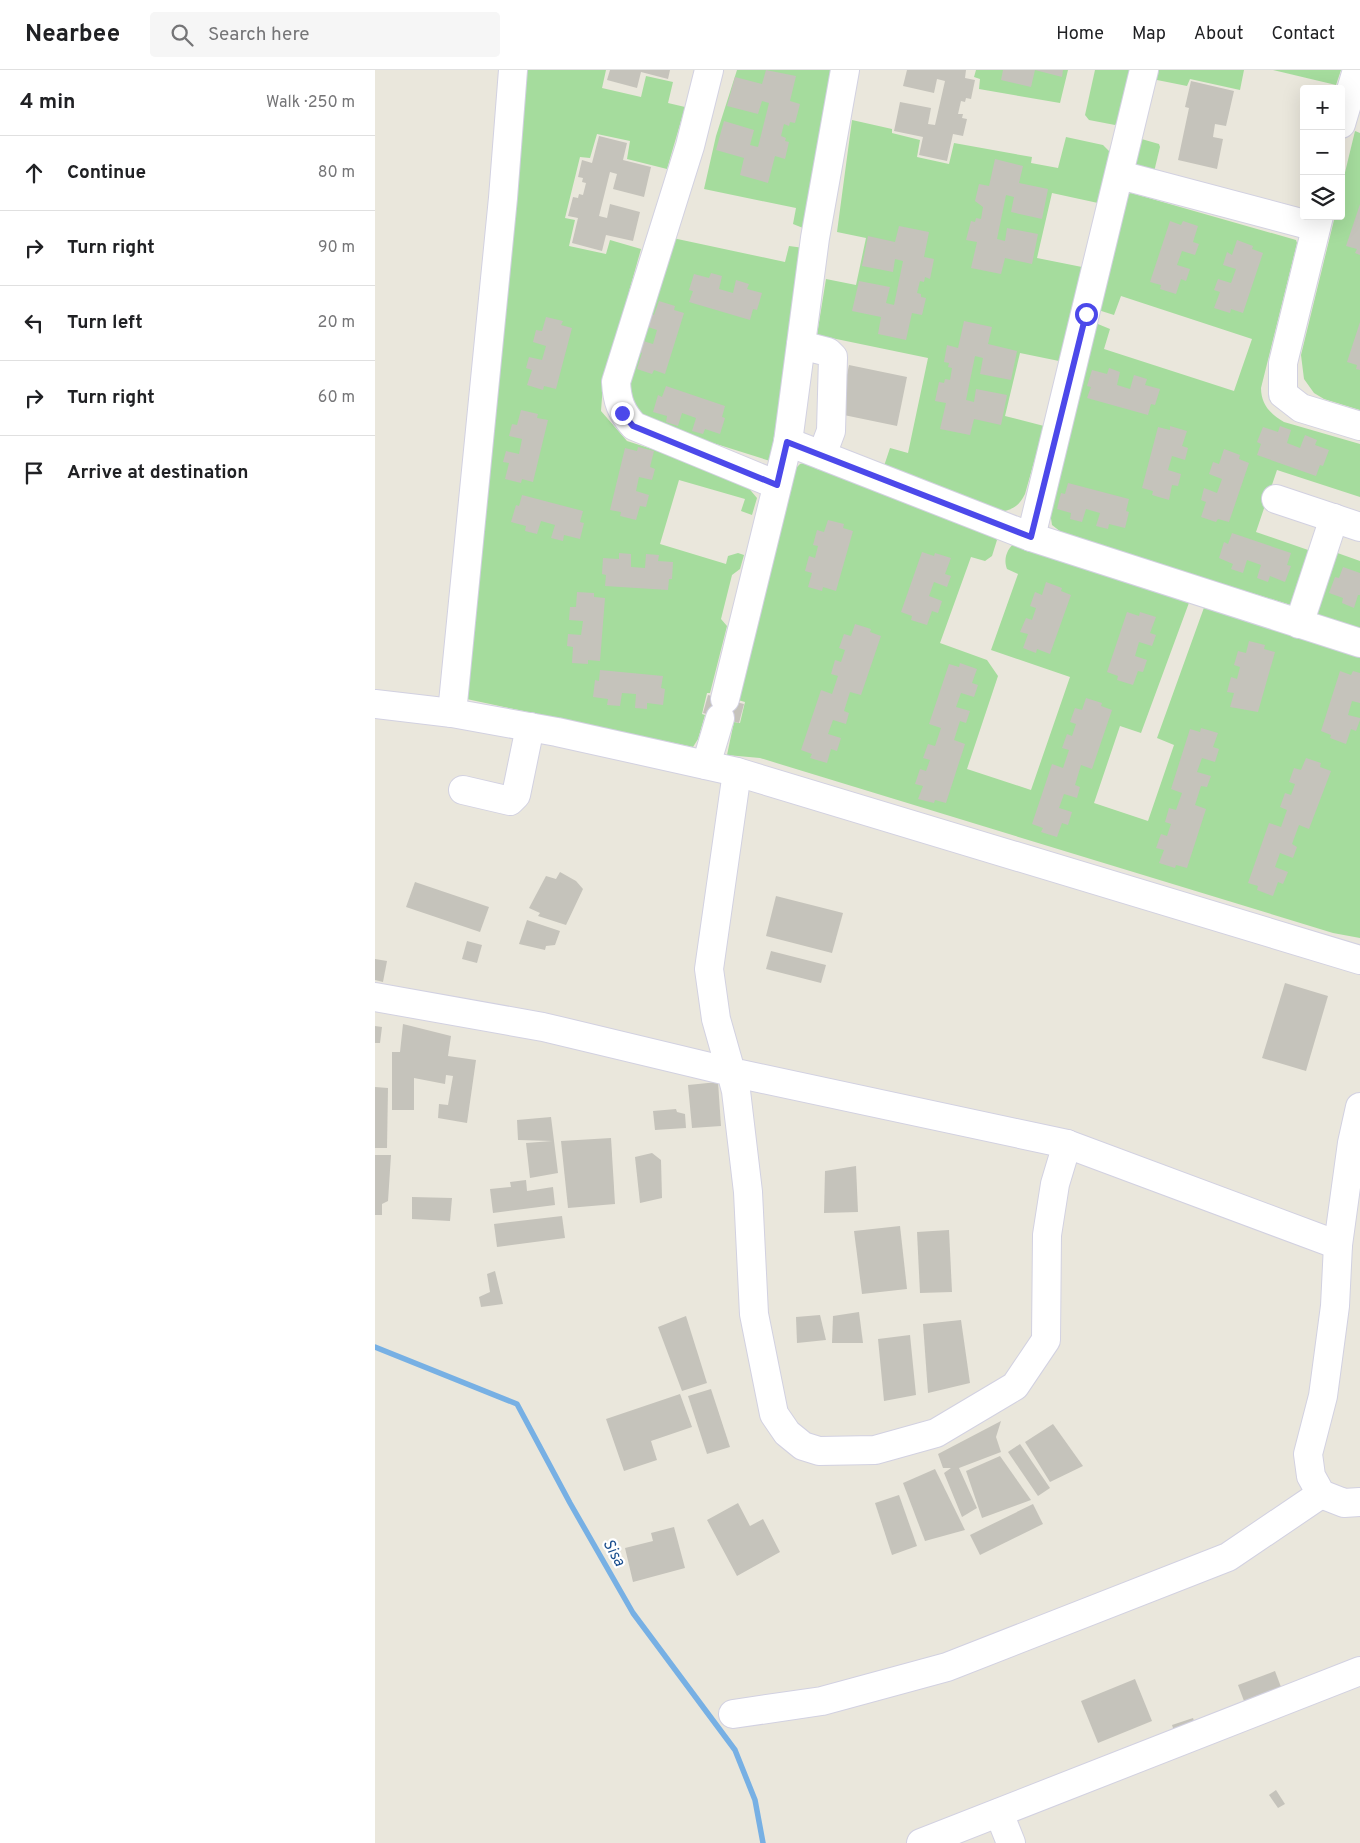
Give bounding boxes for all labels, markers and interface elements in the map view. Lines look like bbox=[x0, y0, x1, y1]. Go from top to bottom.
search box bbox=[150, 12, 500, 57]
text: Nearbee bbox=[25, 20, 120, 50]
icon: search bbox=[168, 21, 196, 49]
text: Search here bbox=[208, 23, 310, 47]
text: Home bbox=[1056, 23, 1104, 46]
text: Map bbox=[1132, 23, 1166, 46]
text: About bbox=[1194, 23, 1243, 46]
text: Contact bbox=[1271, 23, 1335, 46]
map controls bbox=[1300, 85, 1345, 220]
button: + bbox=[1300, 85, 1345, 130]
text: 4 min bbox=[20, 89, 76, 116]
text: Walk · 250 m bbox=[266, 93, 355, 113]
button: − bbox=[1300, 130, 1345, 175]
icon: ahead bbox=[20, 159, 48, 187]
text: Continue bbox=[67, 161, 146, 185]
text: 80 m bbox=[318, 163, 355, 183]
button: layers bbox=[1300, 175, 1345, 220]
icon: right bbox=[20, 234, 48, 262]
text: Turn right bbox=[67, 236, 155, 260]
text: 90 m bbox=[318, 238, 355, 258]
route start bbox=[1075, 303, 1098, 326]
icon: left bbox=[20, 309, 48, 337]
text: Turn left bbox=[67, 311, 143, 335]
text: 20 m bbox=[318, 313, 355, 333]
icon: right bbox=[20, 384, 48, 412]
text: Turn right bbox=[67, 386, 155, 410]
text: 60 m bbox=[318, 388, 355, 408]
route end bbox=[611, 402, 634, 425]
icon: arrive bbox=[20, 459, 48, 487]
text: Arrive at destination bbox=[67, 461, 248, 485]
water label: Sisa bbox=[598, 1536, 629, 1571]

